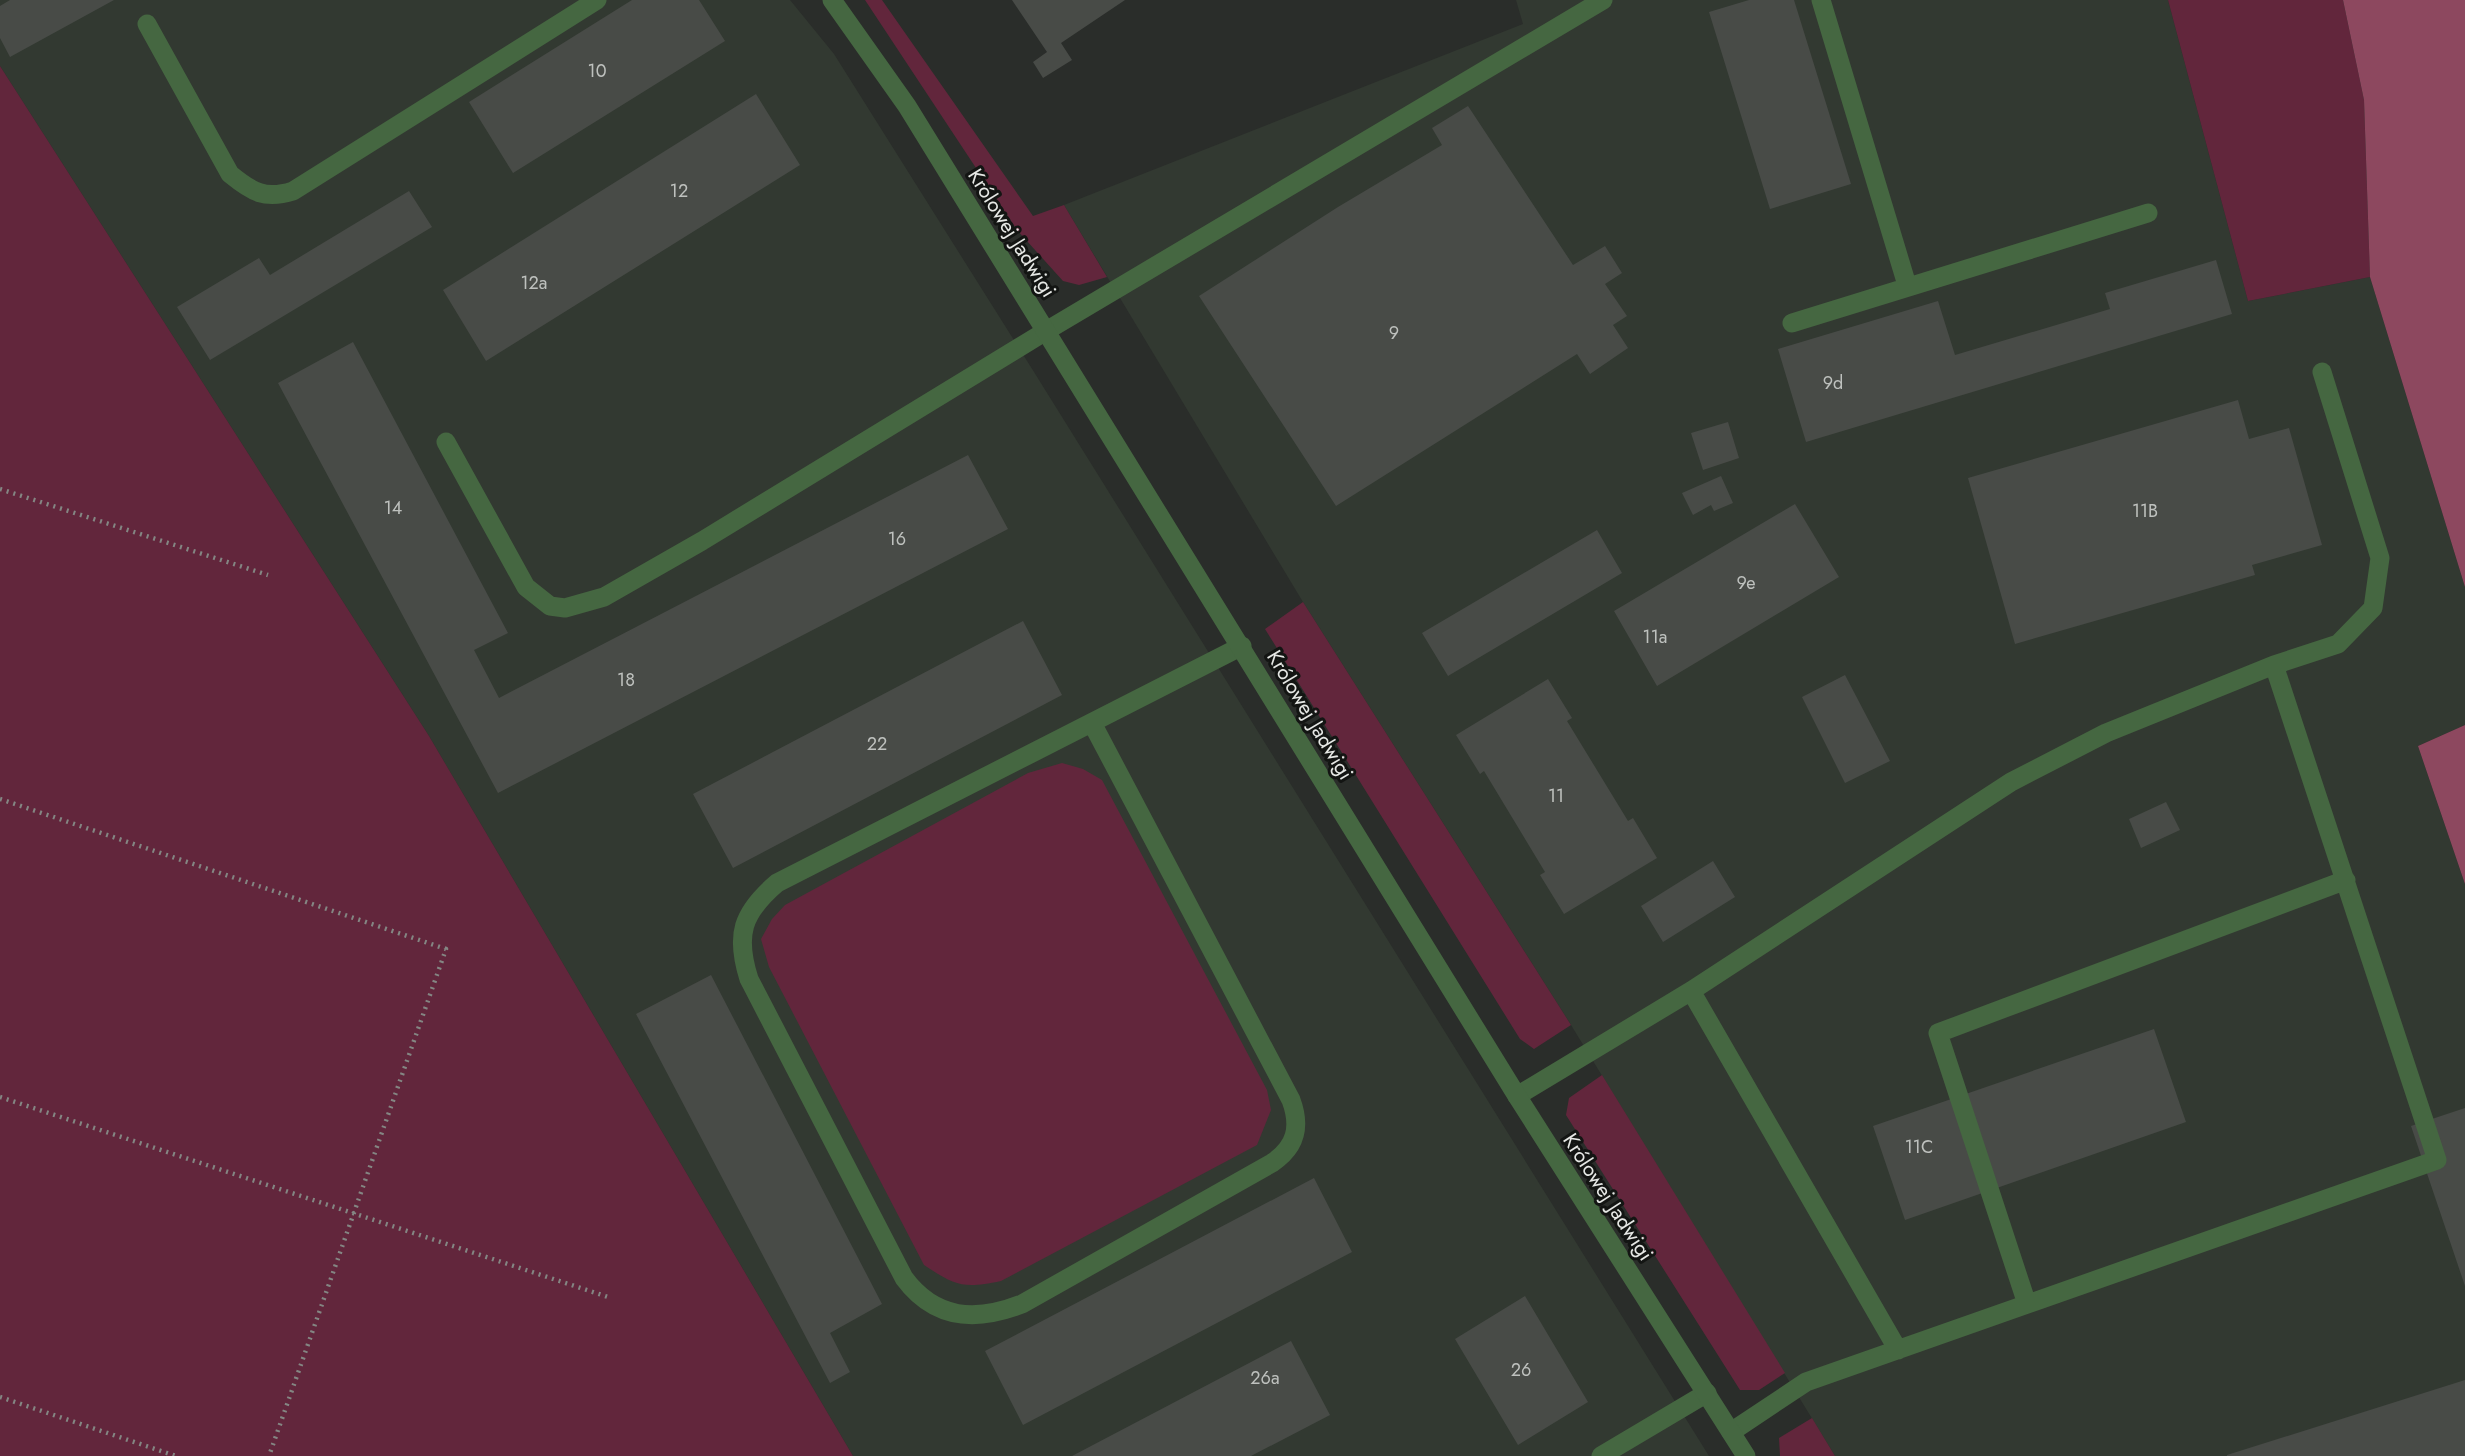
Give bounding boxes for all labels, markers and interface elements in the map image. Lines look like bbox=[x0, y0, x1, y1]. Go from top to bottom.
house number: 10 bbox=[588, 58, 607, 84]
street label: Królowej Jadwigi bbox=[960, 163, 1064, 303]
house number: 12 bbox=[670, 178, 688, 204]
house number: 12a bbox=[521, 270, 548, 296]
house number: 9 bbox=[1389, 320, 1399, 346]
house number: 9d bbox=[1823, 370, 1843, 396]
house number: 14 bbox=[384, 495, 402, 521]
house number: 11B bbox=[2132, 498, 2158, 524]
house number: 16 bbox=[888, 526, 906, 552]
house number: 9e bbox=[1736, 570, 1756, 596]
house number: 11a bbox=[1643, 624, 1667, 650]
street label: Królowej Jadwigi bbox=[1259, 644, 1361, 786]
house number: 18 bbox=[617, 667, 635, 693]
house number: 22 bbox=[867, 731, 887, 757]
house number: 11 bbox=[1548, 783, 1564, 809]
street label: Królowej Jadwigi bbox=[1555, 1127, 1661, 1267]
house number: 11C bbox=[1905, 1134, 1933, 1160]
house number: 26 bbox=[1511, 1357, 1531, 1383]
house number: 26a bbox=[1250, 1365, 1280, 1391]

